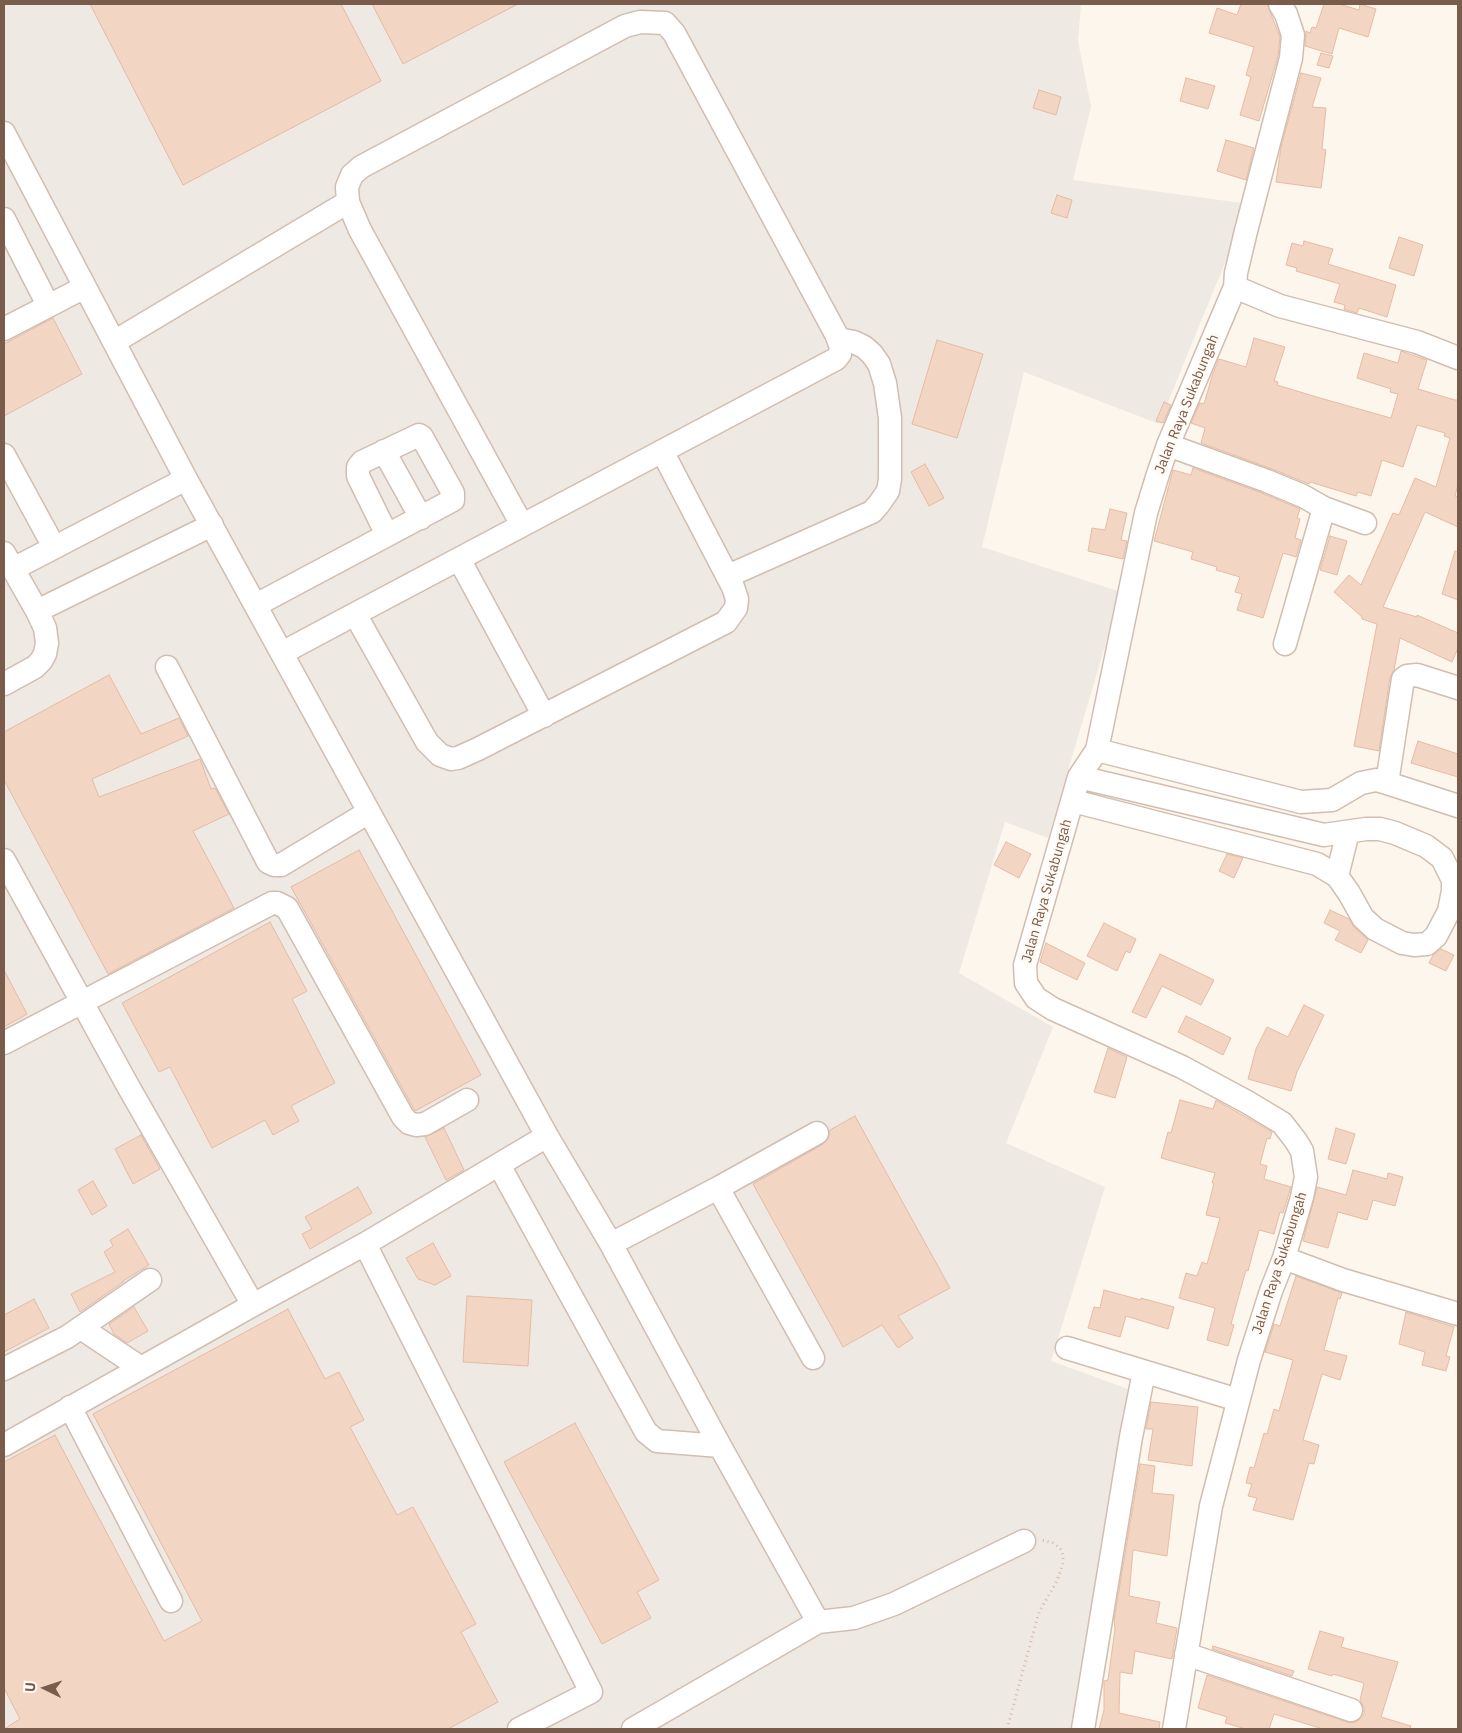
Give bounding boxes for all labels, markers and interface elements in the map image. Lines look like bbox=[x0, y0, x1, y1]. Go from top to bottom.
street label: Jalan Raya Sukabungah bbox=[1151, 332, 1223, 476]
street label: Jalan Raya Sukabungah bbox=[1018, 817, 1076, 965]
street label: Jalan Raya Sukabungah bbox=[1249, 1190, 1311, 1336]
north arrow bbox=[20, 1663, 70, 1713]
text: U bbox=[21, 1681, 39, 1692]

